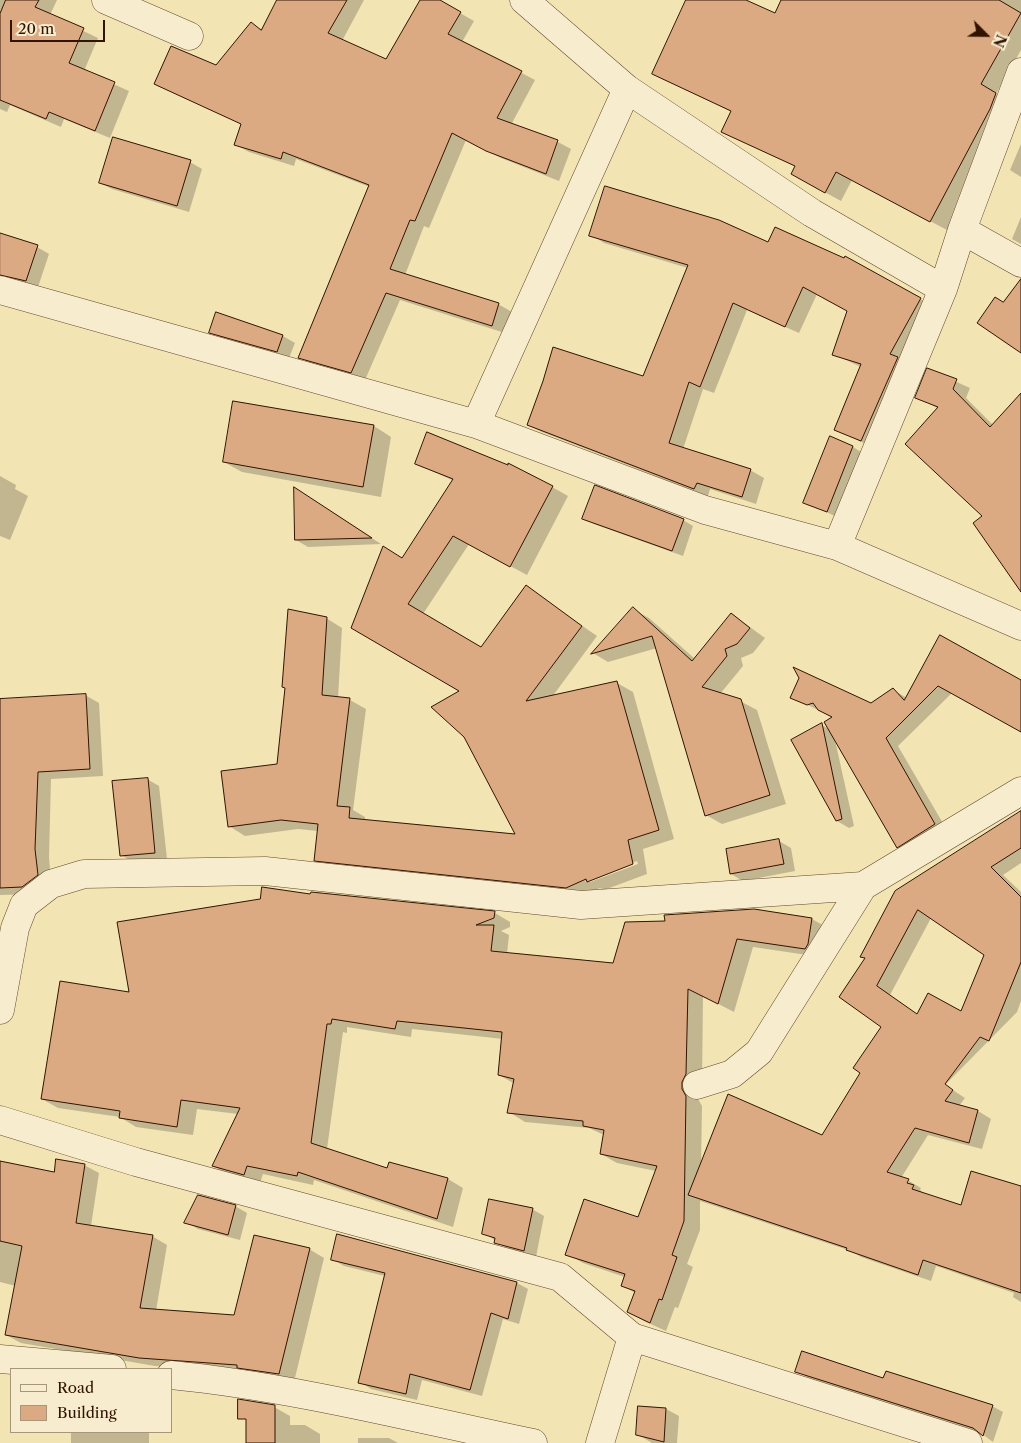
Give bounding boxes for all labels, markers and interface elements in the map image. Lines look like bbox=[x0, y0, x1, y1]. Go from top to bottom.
scale bar bbox=[12, 10, 108, 42]
north arrow bbox=[961, 10, 1011, 60]
text: 20 m bbox=[18, 19, 54, 38]
text: N bbox=[989, 32, 1010, 50]
legend bbox=[10, 1368, 172, 1433]
text: Road bbox=[57, 1378, 94, 1397]
text: Building bbox=[57, 1403, 117, 1422]

